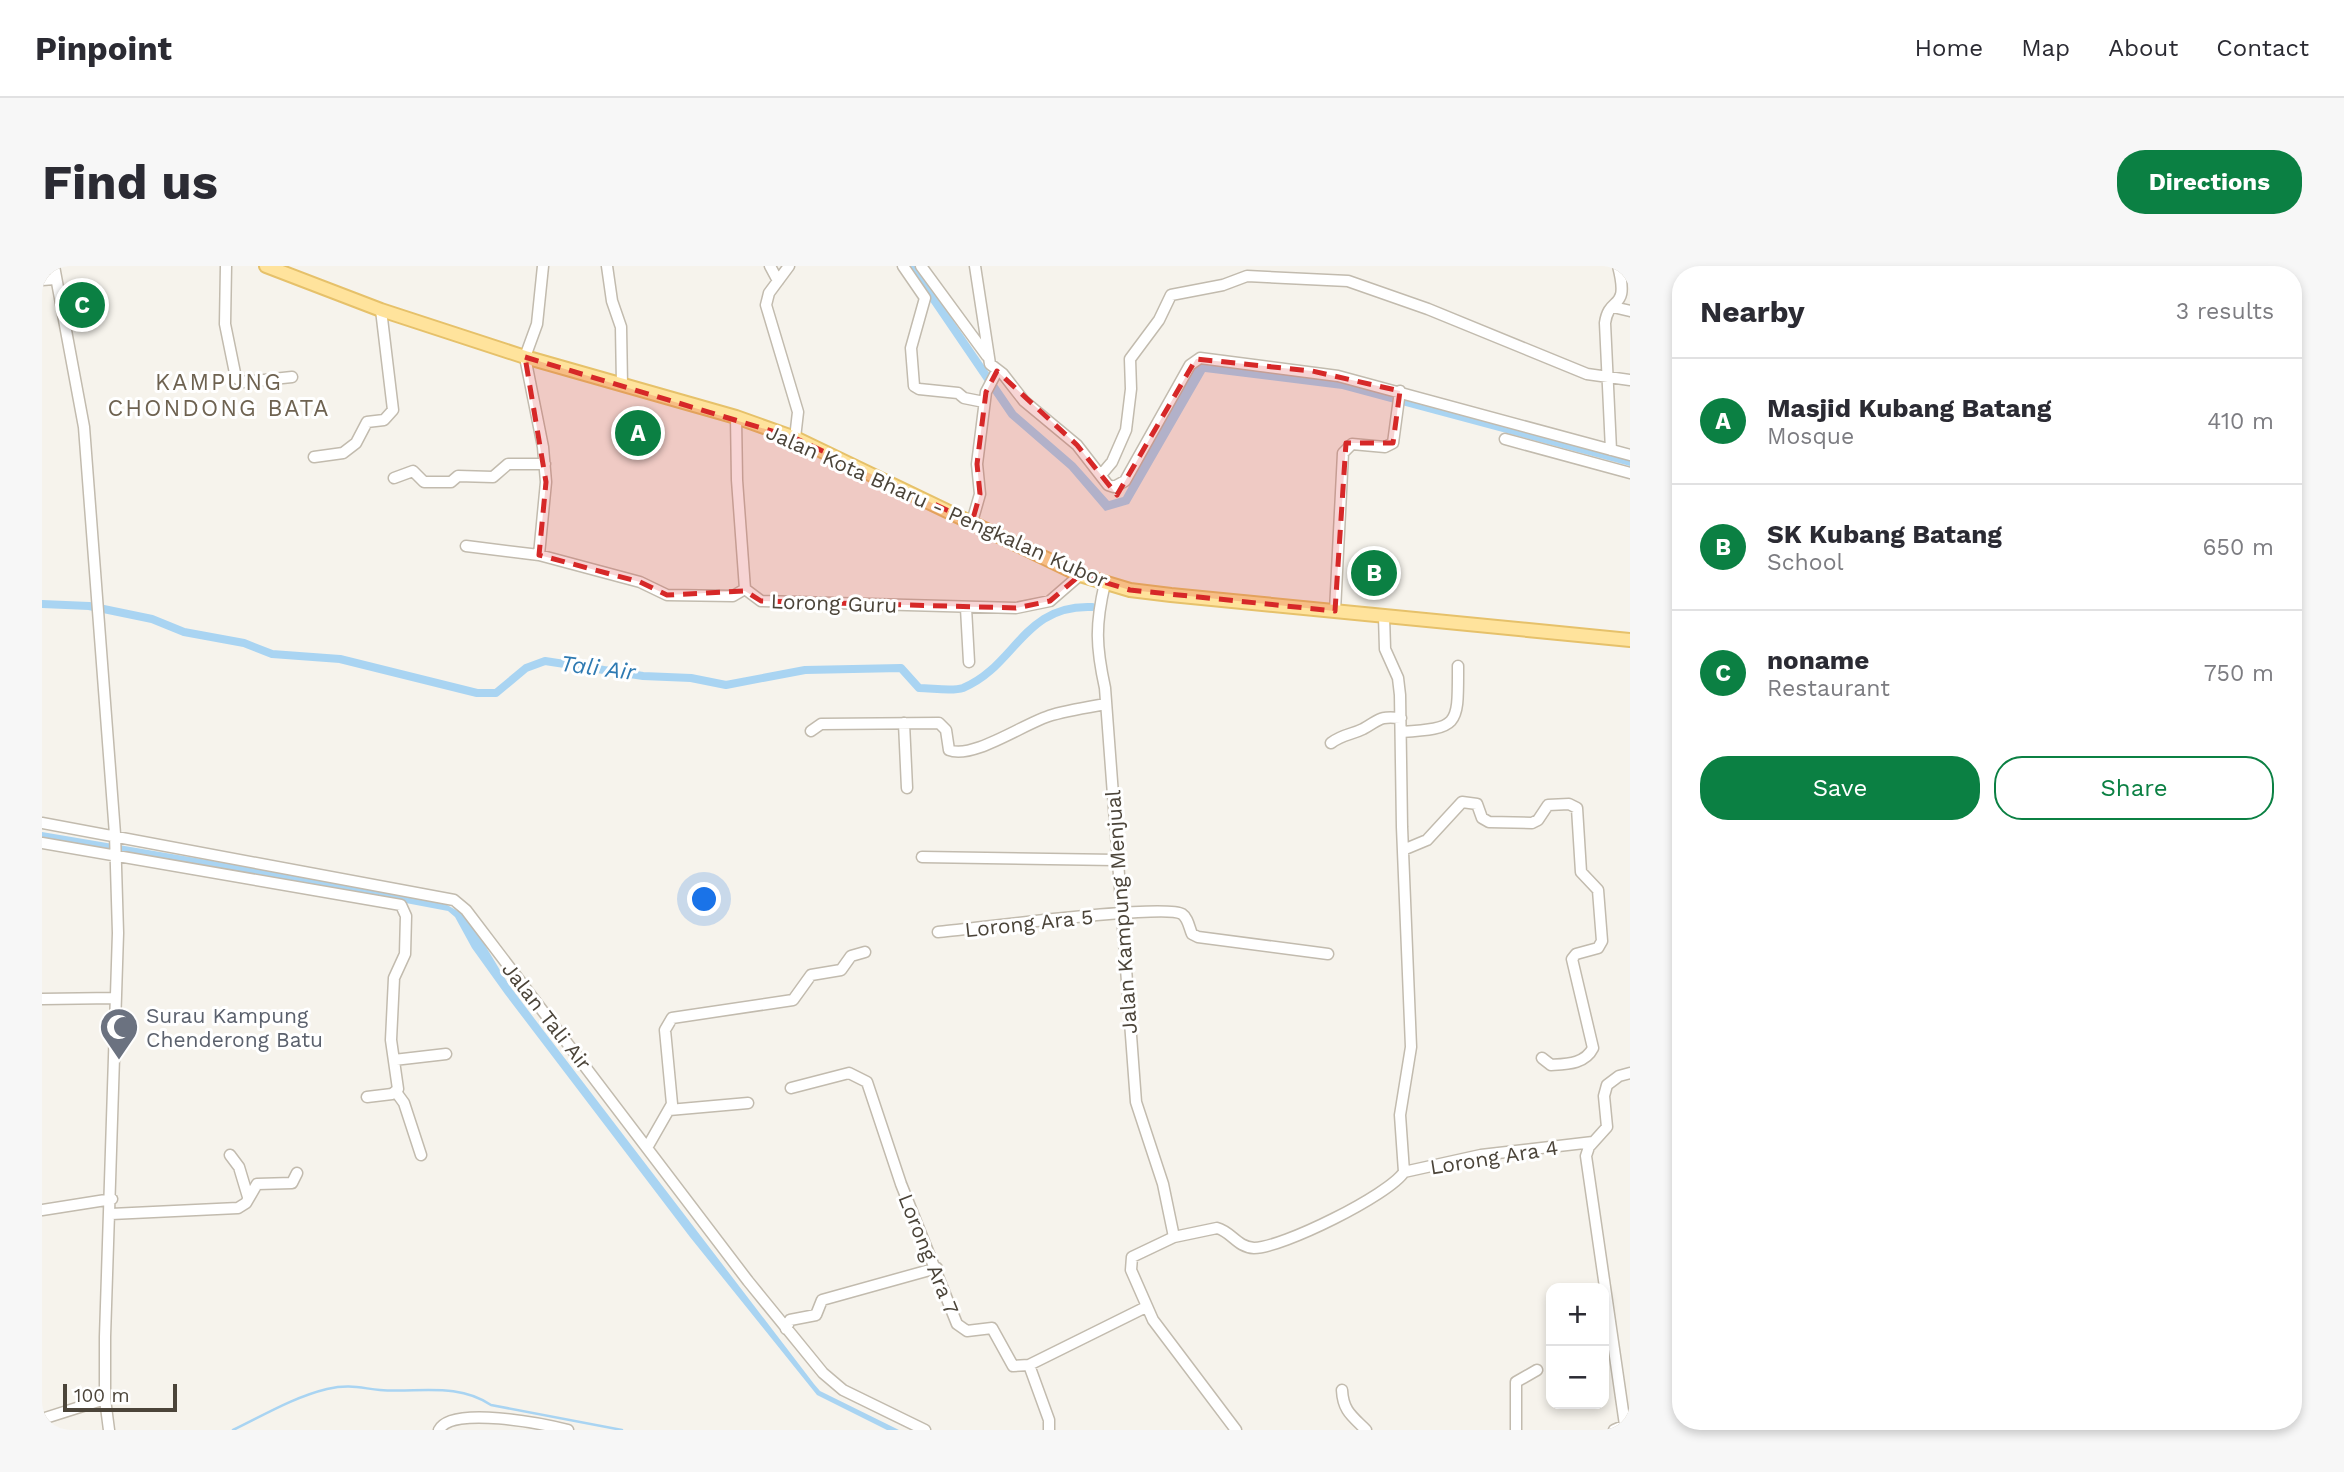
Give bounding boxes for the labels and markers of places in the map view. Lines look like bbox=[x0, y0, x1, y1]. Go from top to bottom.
pin: C bbox=[59, 279, 105, 331]
pin: A bbox=[615, 407, 661, 459]
pin: B bbox=[1351, 547, 1397, 599]
place label: Surau Kampung Chenderong Batu bbox=[146, 1003, 323, 1052]
mosque icon: Surau Kampung Chenderong Batu bbox=[98, 1006, 140, 1061]

